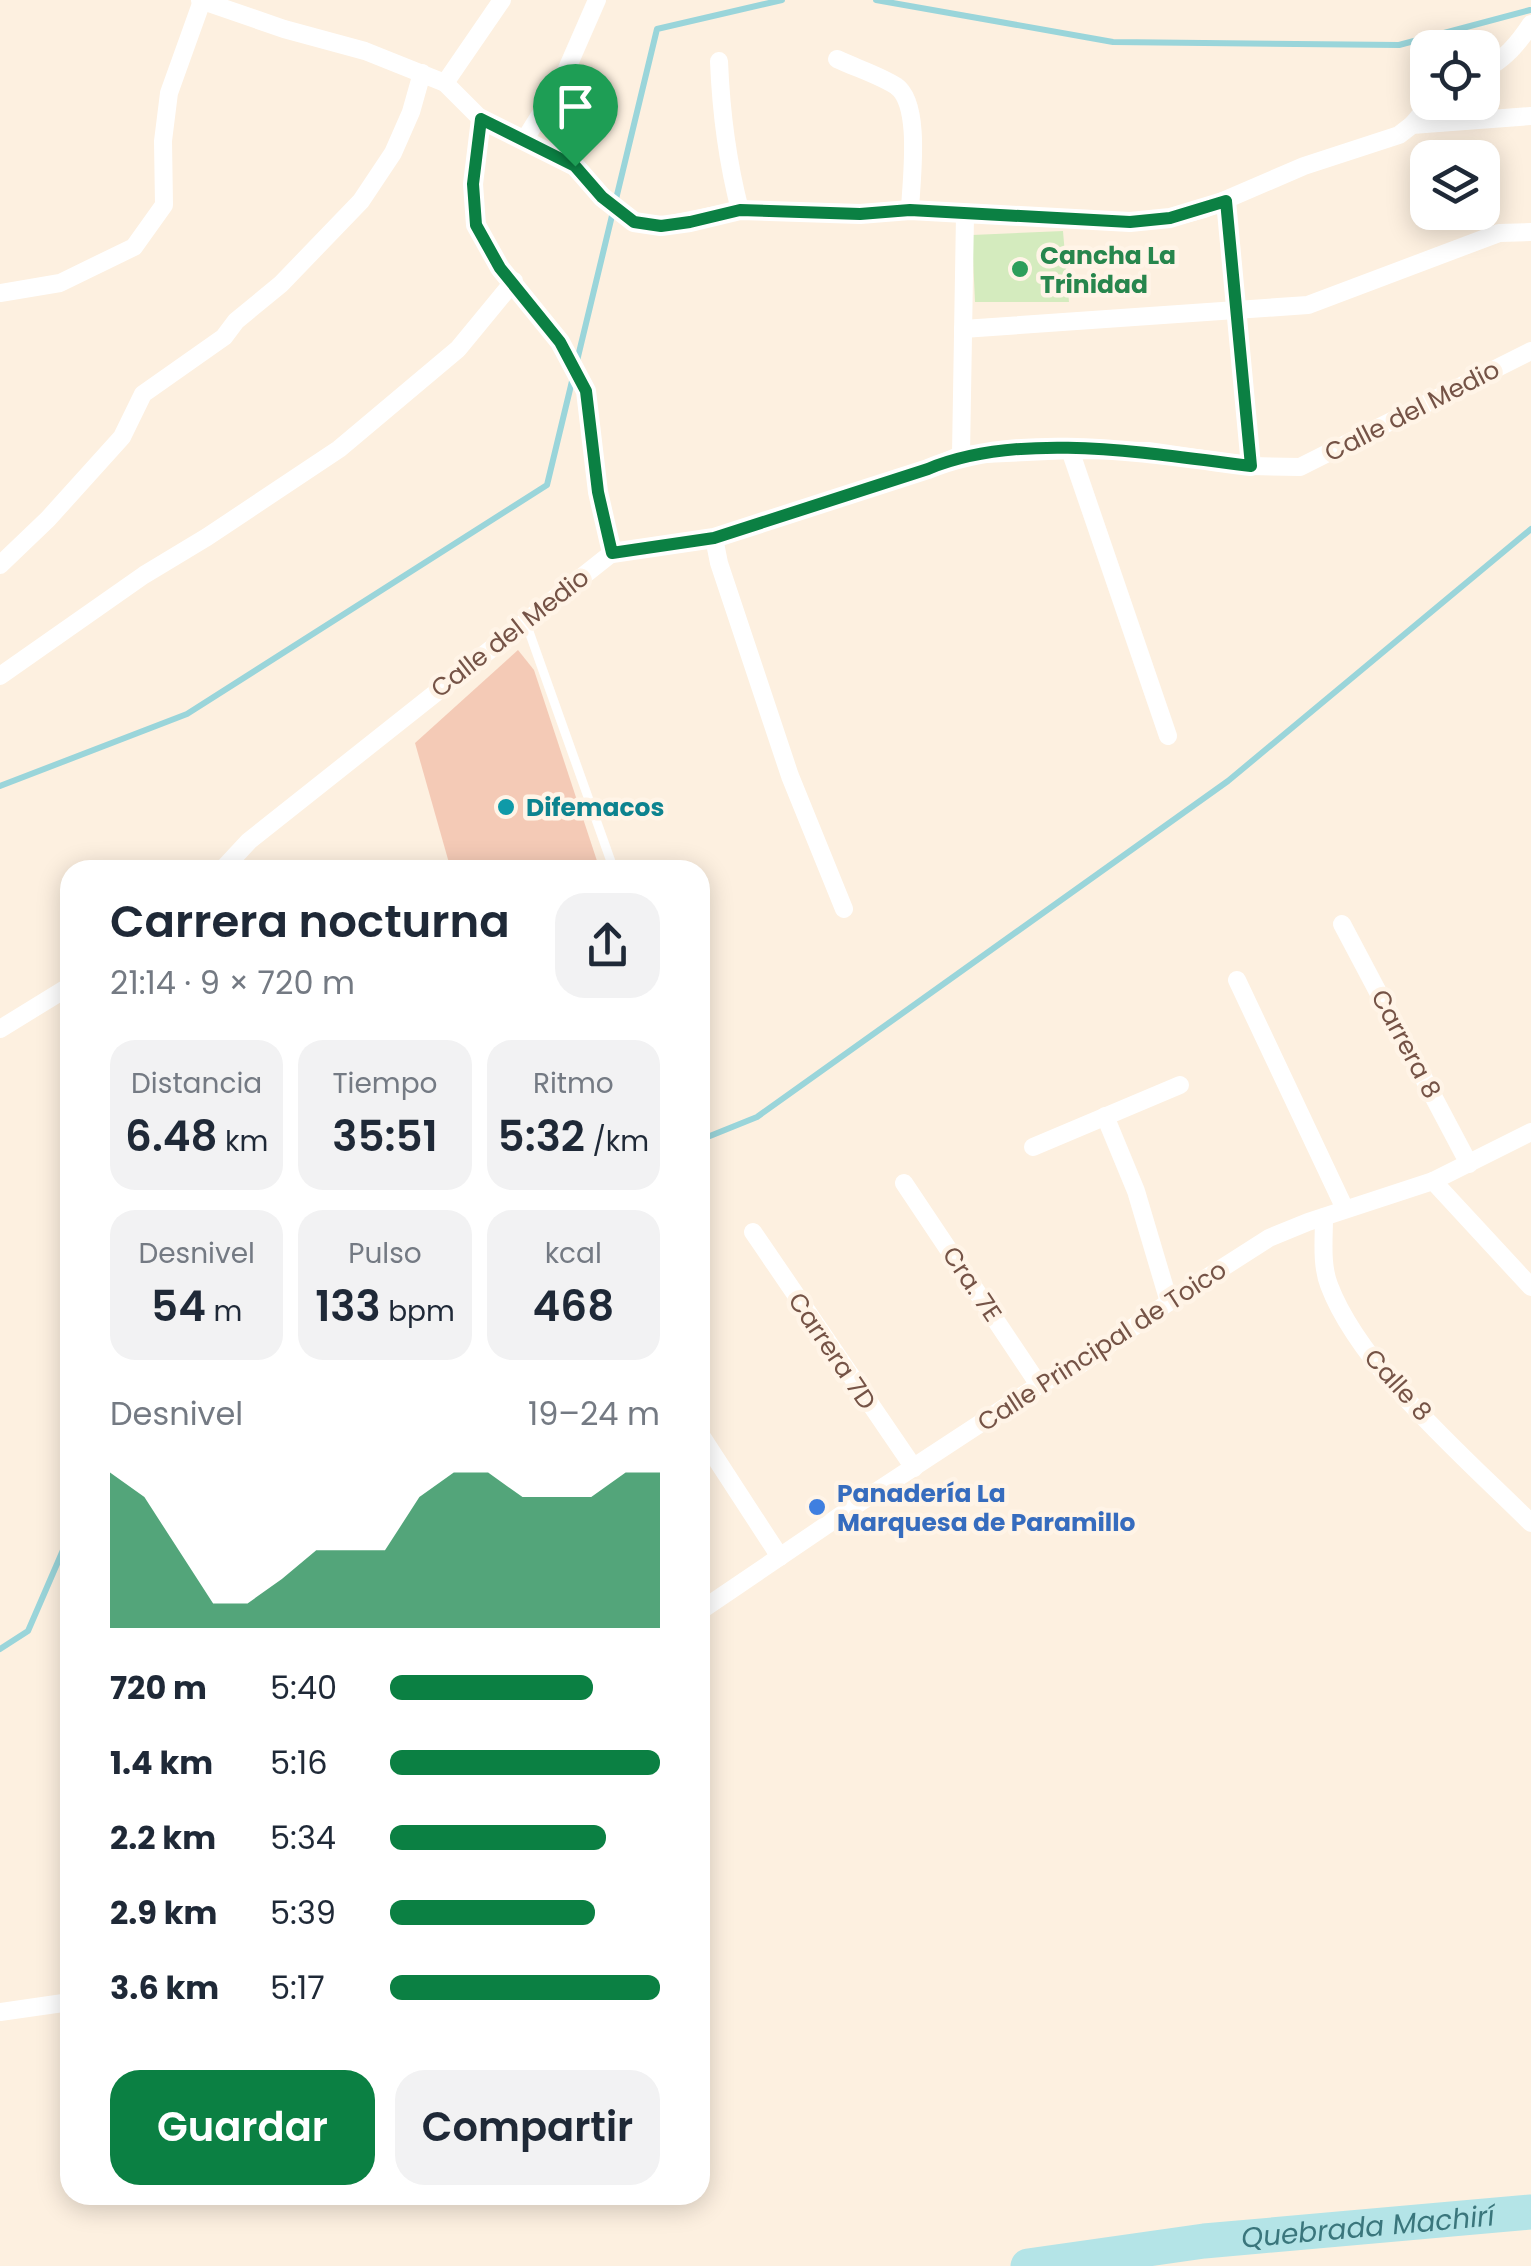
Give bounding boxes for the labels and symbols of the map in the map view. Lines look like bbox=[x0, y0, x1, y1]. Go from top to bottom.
pin bbox=[533, 64, 618, 167]
place label: Cancha La Trinidad bbox=[1040, 238, 1176, 302]
marker: Cancha La Trinidad bbox=[1009, 258, 1031, 280]
street label: Calle del Medio bbox=[1319, 352, 1505, 470]
street label: Calle del Medio bbox=[424, 560, 596, 706]
place label: Difemacos bbox=[526, 790, 664, 825]
marker: Difemacos bbox=[495, 796, 517, 818]
street label: Carrera 8 bbox=[1363, 983, 1449, 1105]
street label: Cra. 7E bbox=[934, 1239, 1010, 1329]
street label: Calle Principal de Toico bbox=[971, 1252, 1233, 1440]
street label: Carrera 7D bbox=[780, 1285, 884, 1417]
street label: Calle 8 bbox=[1356, 1341, 1440, 1429]
place label: Panadería La Marquesa de Paramillo bbox=[837, 1476, 1136, 1540]
marker: Panadería La Marquesa de Paramillo bbox=[806, 1496, 828, 1518]
water label: Quebrada Machirí bbox=[1239, 2196, 1498, 2257]

